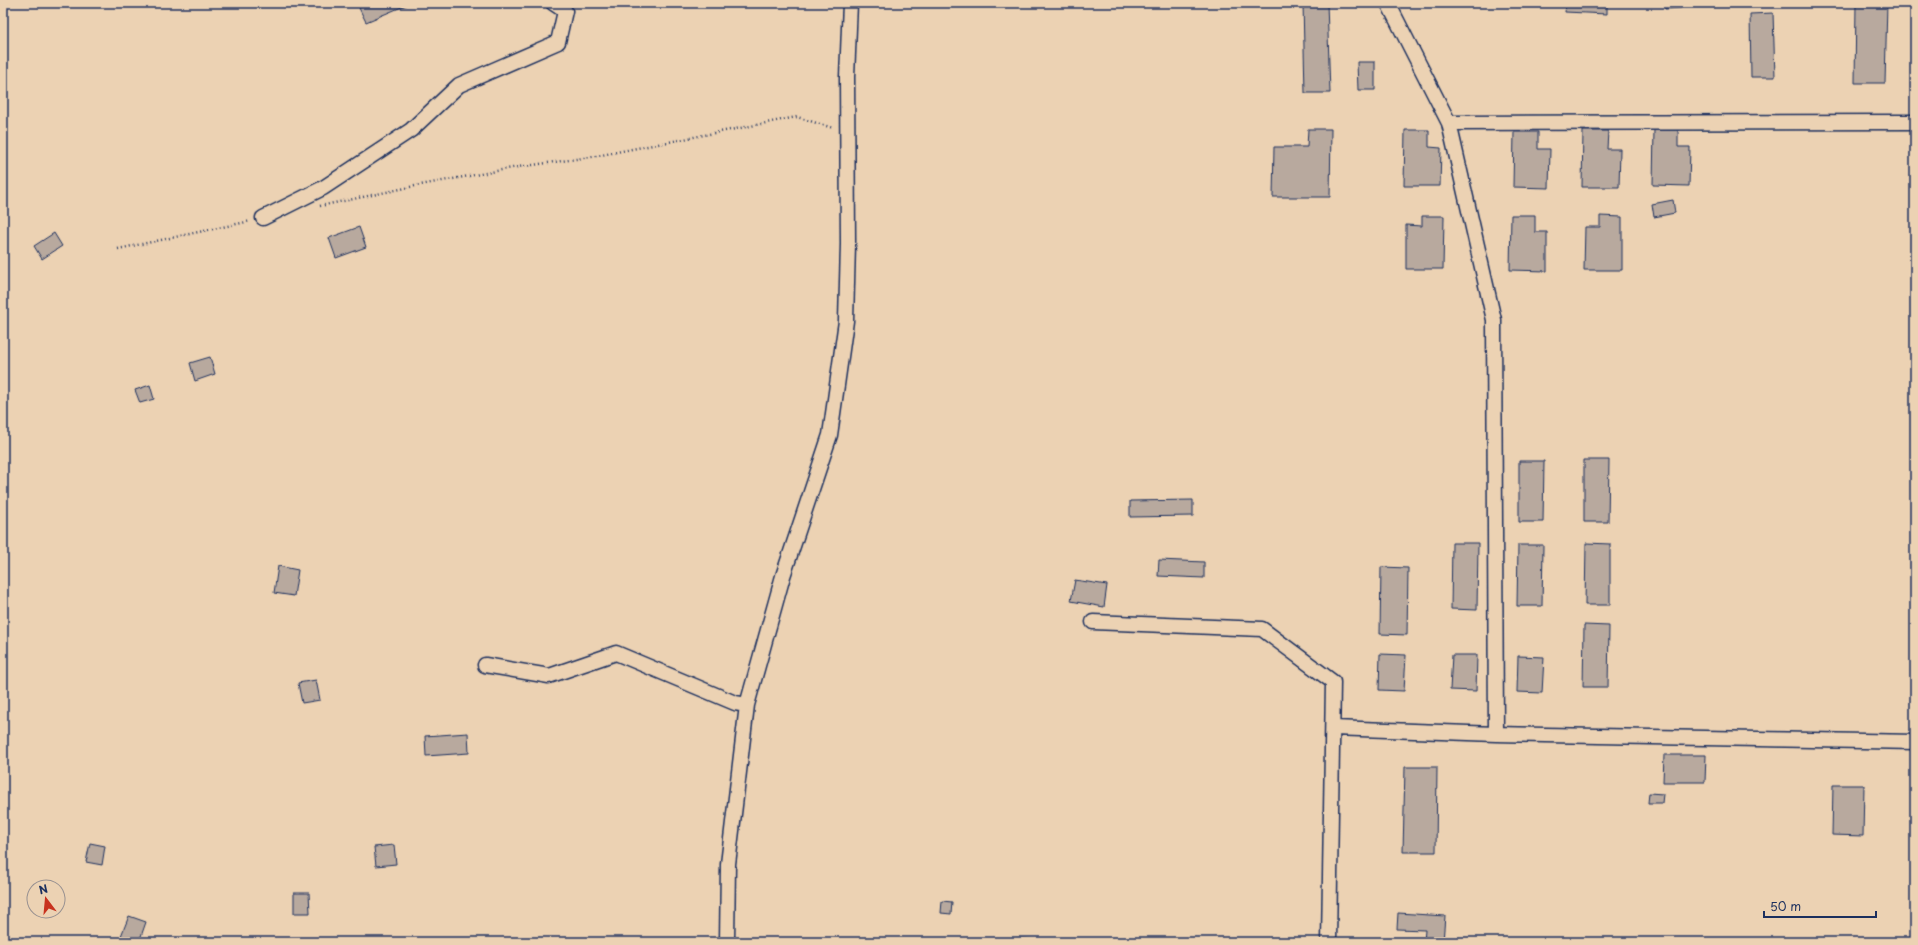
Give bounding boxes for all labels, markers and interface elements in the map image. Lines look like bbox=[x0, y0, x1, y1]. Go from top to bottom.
north arrow bbox=[26, 879, 66, 919]
text: N bbox=[37, 879, 50, 898]
scale bar bbox=[1764, 893, 1876, 919]
text: 50 m bbox=[1770, 897, 1801, 915]

